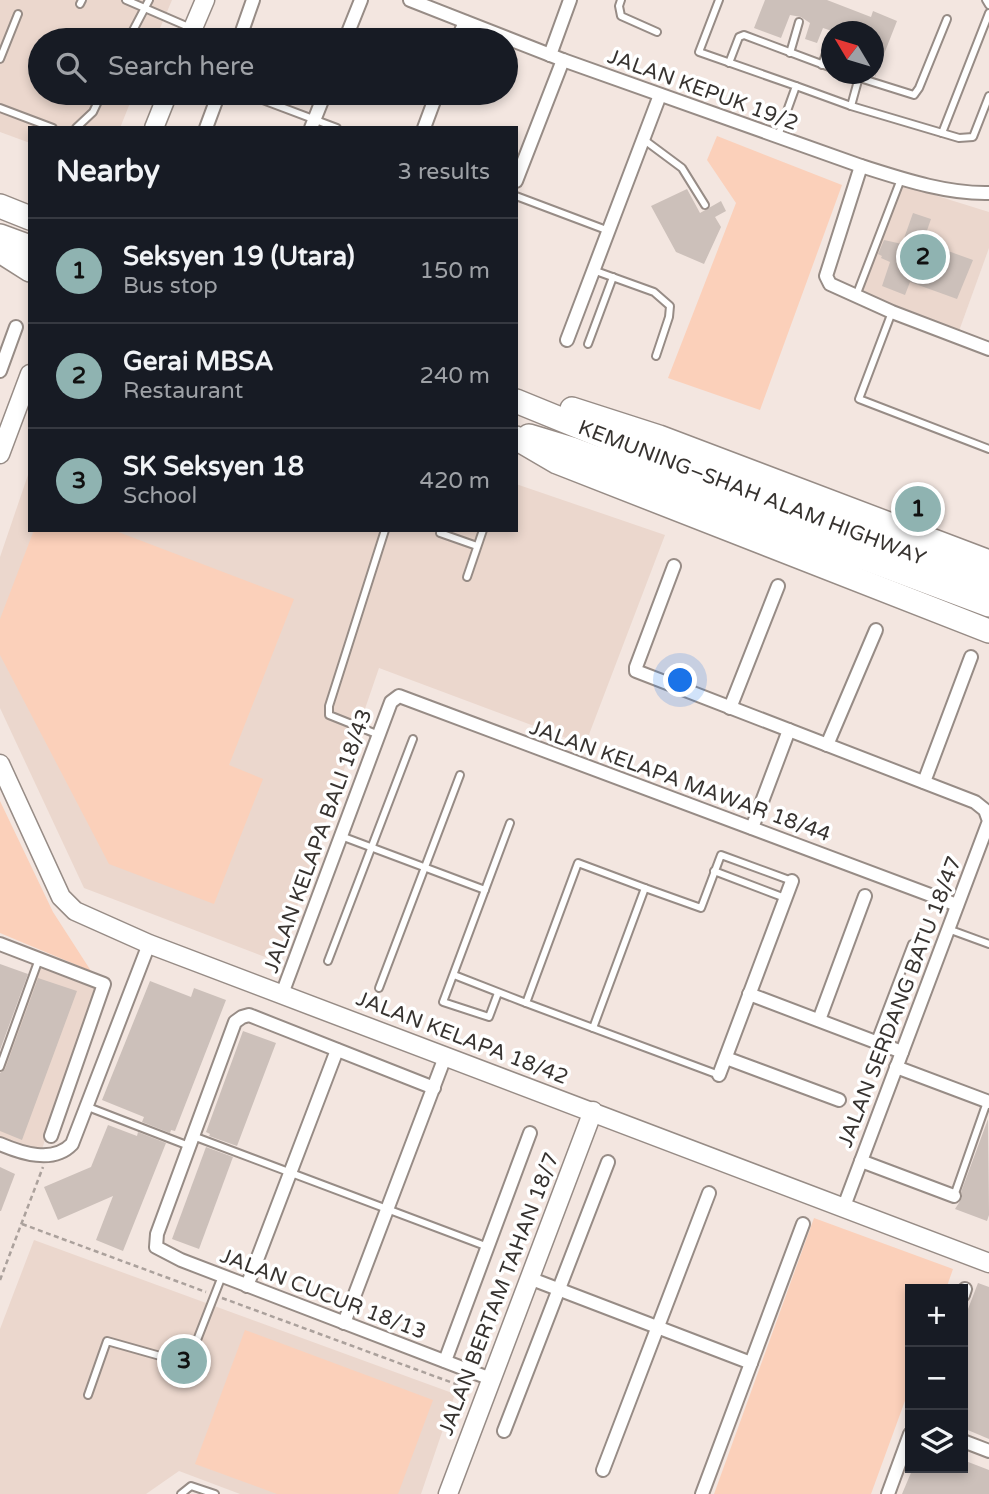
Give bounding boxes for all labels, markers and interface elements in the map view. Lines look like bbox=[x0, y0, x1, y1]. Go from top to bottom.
north arrow bbox=[821, 21, 884, 84]
search box bbox=[28, 28, 518, 105]
street label: JALAN KEPUK 19/2 bbox=[604, 44, 802, 136]
icon: search bbox=[52, 48, 90, 86]
text: Search here bbox=[108, 51, 254, 82]
text: Nearby bbox=[56, 153, 160, 190]
text: 3 results bbox=[397, 158, 490, 186]
pin: 2 bbox=[900, 231, 946, 283]
text: Seksyen 19 (Utara) bbox=[123, 241, 355, 272]
text: 1 bbox=[72, 257, 86, 285]
text: 150 m bbox=[420, 257, 490, 285]
text: Bus stop bbox=[123, 272, 218, 300]
text: Gerai MBSA bbox=[123, 346, 274, 377]
text: 2 bbox=[72, 362, 86, 390]
text: 240 m bbox=[420, 362, 490, 390]
text: Restaurant bbox=[123, 377, 243, 405]
street label: KEMUNING–SHAH ALAM HIGHWAY bbox=[575, 415, 929, 571]
text: SK Seksyen 18 bbox=[123, 451, 304, 482]
text: 3 bbox=[72, 467, 86, 495]
text: 420 m bbox=[420, 467, 490, 495]
text: School bbox=[123, 482, 197, 510]
pin: 1 bbox=[895, 483, 941, 535]
your location bbox=[663, 663, 697, 697]
street label: JALAN KELAPA BALI 18/43 bbox=[259, 706, 377, 976]
street label: JALAN KELAPA MAWAR 18/44 bbox=[526, 715, 834, 847]
street label: JALAN SERDANG BATU 18/47 bbox=[833, 853, 967, 1151]
street label: JALAN KELAPA 18/42 bbox=[352, 986, 572, 1090]
street label: JALAN BERTAM TAHAN 18/7 bbox=[433, 1149, 565, 1439]
street label: JALAN CUCUR 18/13 bbox=[216, 1243, 430, 1345]
map controls bbox=[905, 1284, 968, 1473]
button: + bbox=[905, 1284, 968, 1347]
pin: 3 bbox=[161, 1335, 207, 1387]
button: − bbox=[905, 1347, 968, 1410]
button: layers bbox=[905, 1410, 968, 1473]

